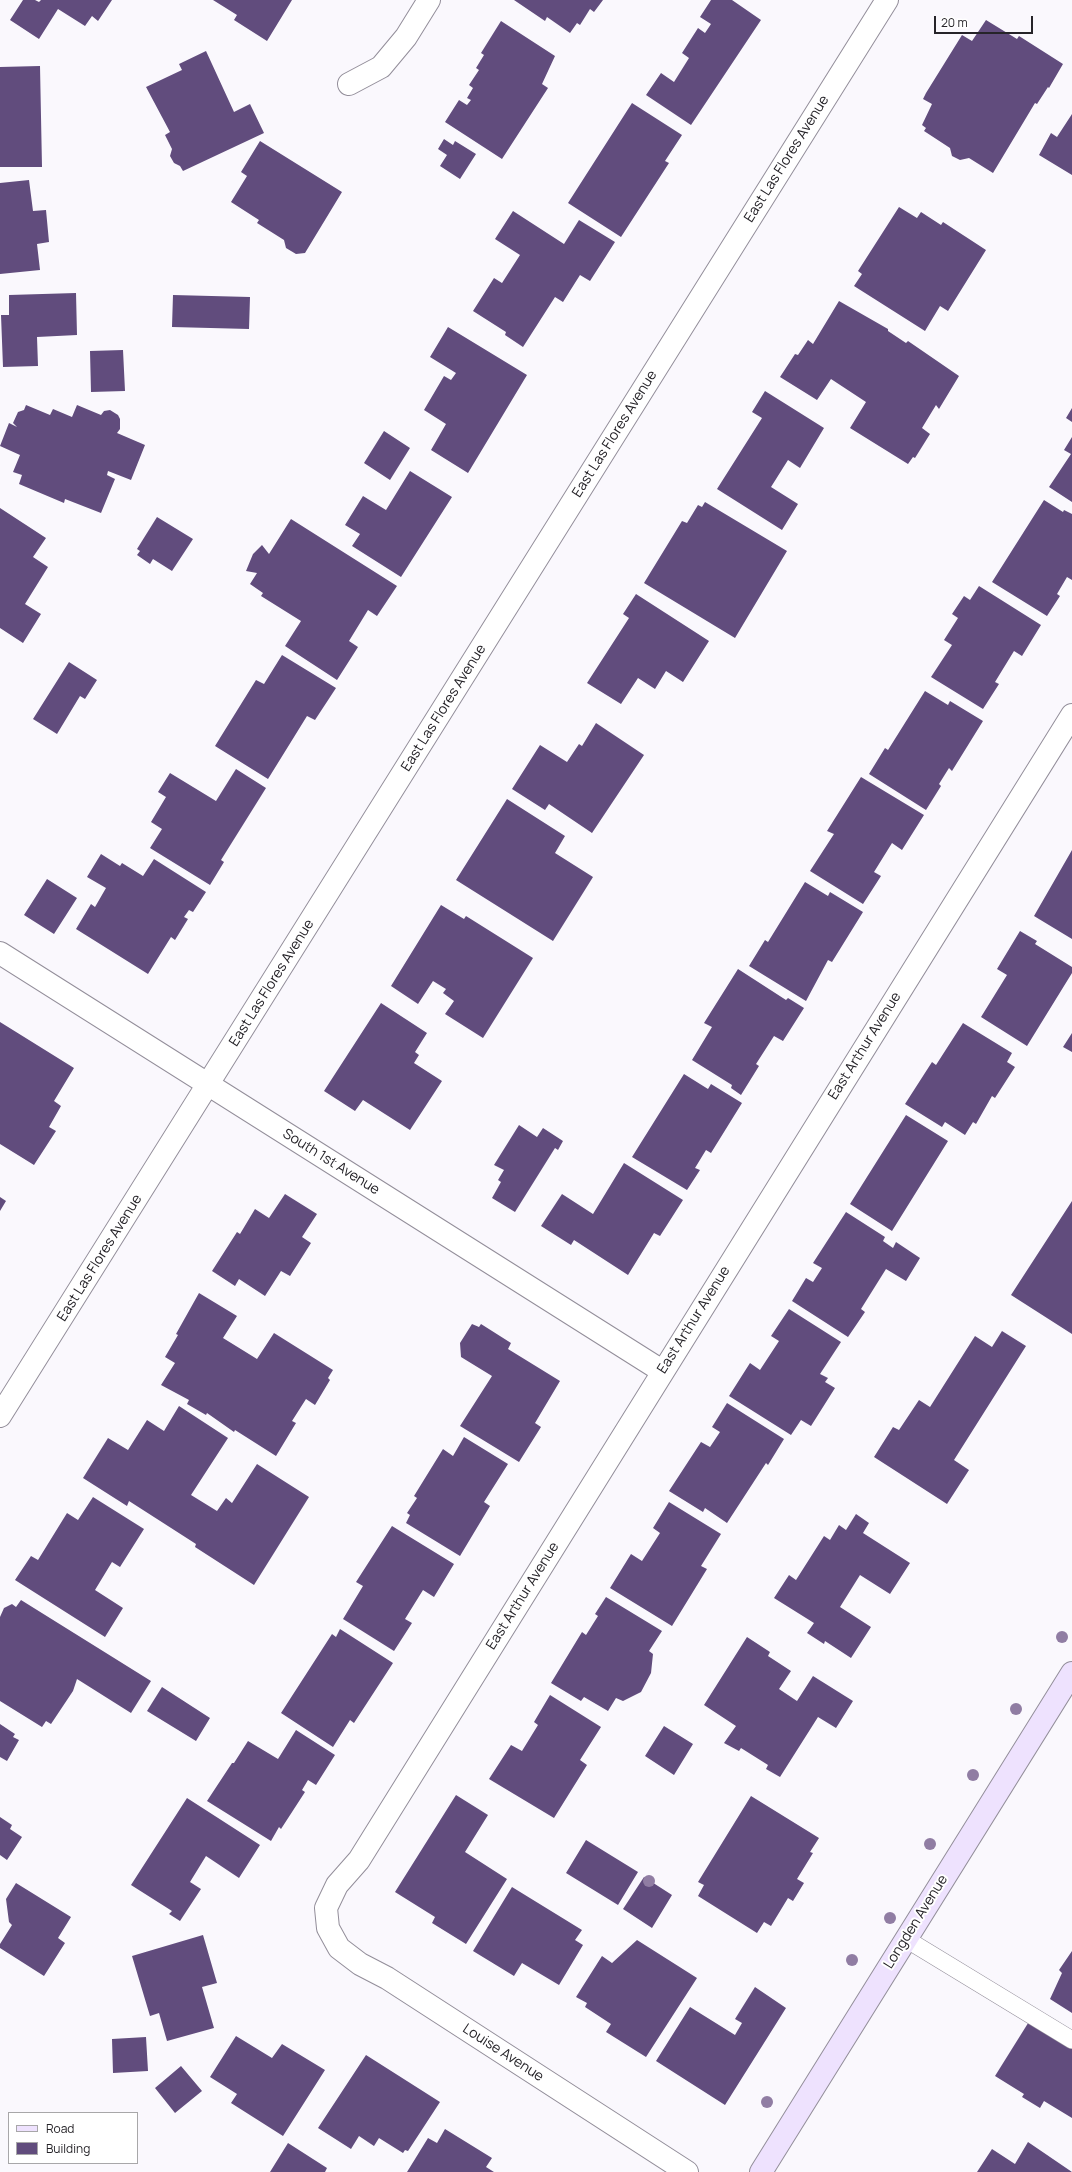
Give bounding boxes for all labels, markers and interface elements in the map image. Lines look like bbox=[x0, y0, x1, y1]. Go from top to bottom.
scale bar bbox=[936, 8, 1035, 34]
text: 20 m bbox=[941, 14, 968, 31]
street label: East Las Flores Avenue bbox=[741, 92, 833, 226]
street label: East Las Flores Avenue bbox=[569, 367, 661, 501]
street label: East Las Flores Avenue bbox=[398, 641, 490, 775]
street label: East Las Flores Avenue bbox=[226, 916, 318, 1050]
street label: East Arthur Avenue bbox=[825, 989, 905, 1103]
street label: South 1st Avenue bbox=[279, 1125, 383, 1199]
street label: East Las Flores Avenue bbox=[54, 1191, 146, 1325]
street label: East Arthur Avenue bbox=[654, 1263, 734, 1377]
street label: East Arthur Avenue bbox=[483, 1539, 563, 1653]
street label: Longden Avenue bbox=[880, 1872, 952, 1972]
street label: Louise Avenue bbox=[459, 2021, 547, 2085]
legend bbox=[8, 2112, 138, 2164]
text: Road bbox=[46, 2120, 74, 2137]
text: Building bbox=[46, 2140, 90, 2157]

